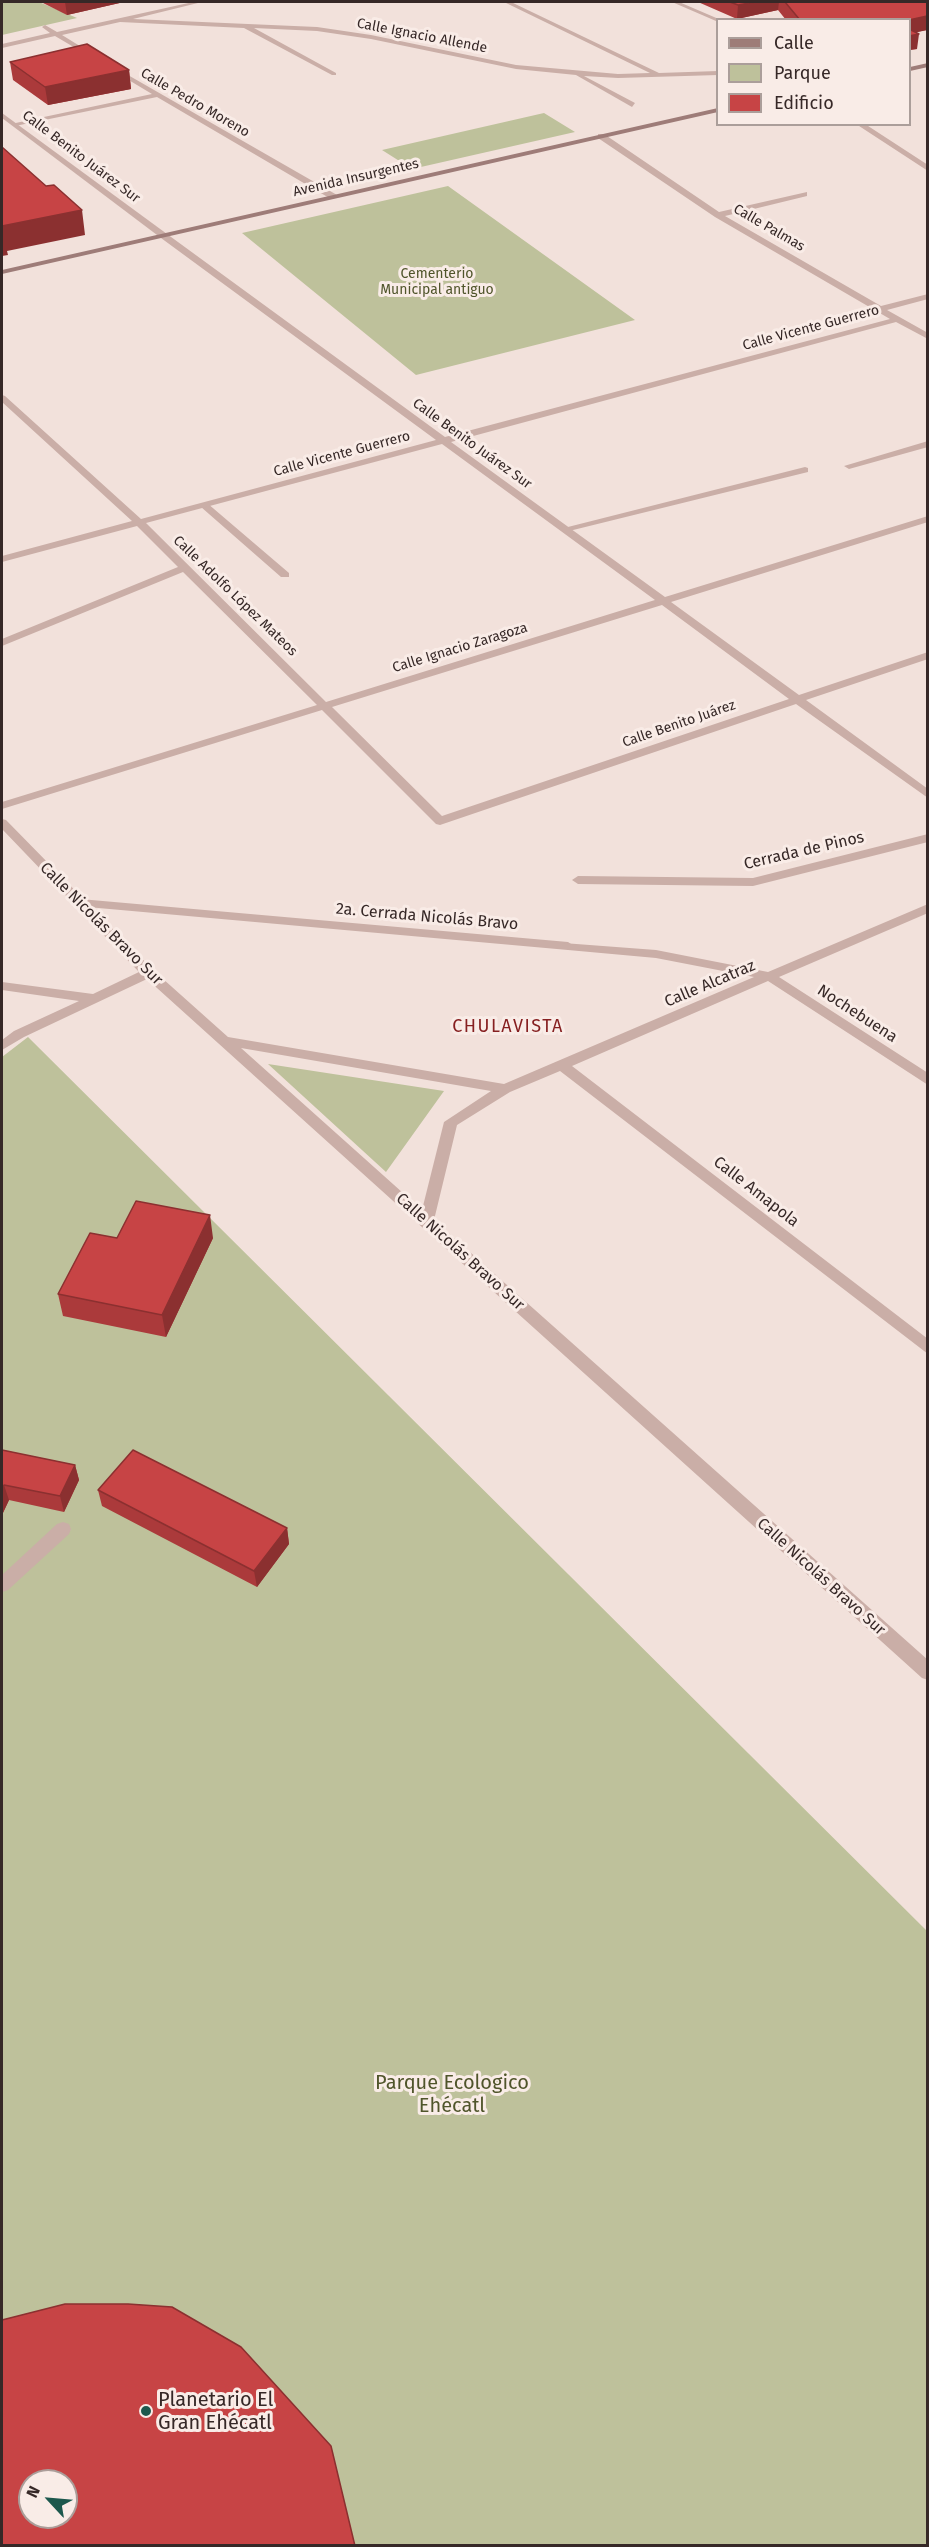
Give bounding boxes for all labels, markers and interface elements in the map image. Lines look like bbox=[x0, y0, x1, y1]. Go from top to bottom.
street label: Calle Ignacio Allende bbox=[355, 15, 489, 57]
legend bbox=[716, 18, 911, 126]
text: Calle bbox=[774, 32, 814, 54]
text: Parque bbox=[774, 62, 831, 84]
street label: Calle Pedro Moreno bbox=[137, 65, 253, 141]
text: Edificio bbox=[774, 92, 834, 114]
street label: Calle Benito Juárez Sur bbox=[19, 107, 143, 207]
street label: Avenida Insurgentes bbox=[292, 155, 420, 201]
street label: Calle Palmas bbox=[730, 201, 808, 255]
park label: Cementerio Municipal antiguo bbox=[380, 266, 494, 298]
street label: Calle Vicente Guerrero bbox=[741, 302, 881, 354]
street label: Calle Benito Juárez Sur bbox=[409, 395, 535, 493]
street label: Calle Vicente Guerrero bbox=[272, 428, 412, 480]
street label: Calle Adolfo López Mateos bbox=[169, 532, 301, 660]
street label: Calle Ignacio Zaragoza bbox=[391, 619, 529, 677]
street label: Calle Benito Juárez bbox=[620, 697, 738, 751]
street label: Cerrada de Pinos bbox=[742, 828, 866, 874]
street label: Calle Nicolás Bravo Sur bbox=[36, 859, 166, 989]
street label: 2a. Cerrada Nicolás Bravo bbox=[335, 899, 519, 935]
street label: Calle Alcatraz bbox=[662, 956, 758, 1012]
street label: Nochebuena bbox=[813, 981, 901, 1047]
district label: CHULAVISTA bbox=[452, 1016, 564, 1038]
street label: Calle Amapola bbox=[709, 1153, 803, 1231]
street label: Calle Nicolás Bravo Sur bbox=[392, 1189, 528, 1315]
street label: Calle Nicolás Bravo Sur bbox=[753, 1514, 889, 1640]
park label: Parque Ecologico Ehécatl bbox=[375, 2071, 529, 2118]
place label: Planetario El Gran Ehécatl bbox=[158, 2388, 273, 2435]
marker: Planetario El Gran Ehécatl bbox=[139, 2404, 153, 2418]
north arrow bbox=[18, 2469, 78, 2529]
text: N bbox=[22, 2483, 44, 2501]

